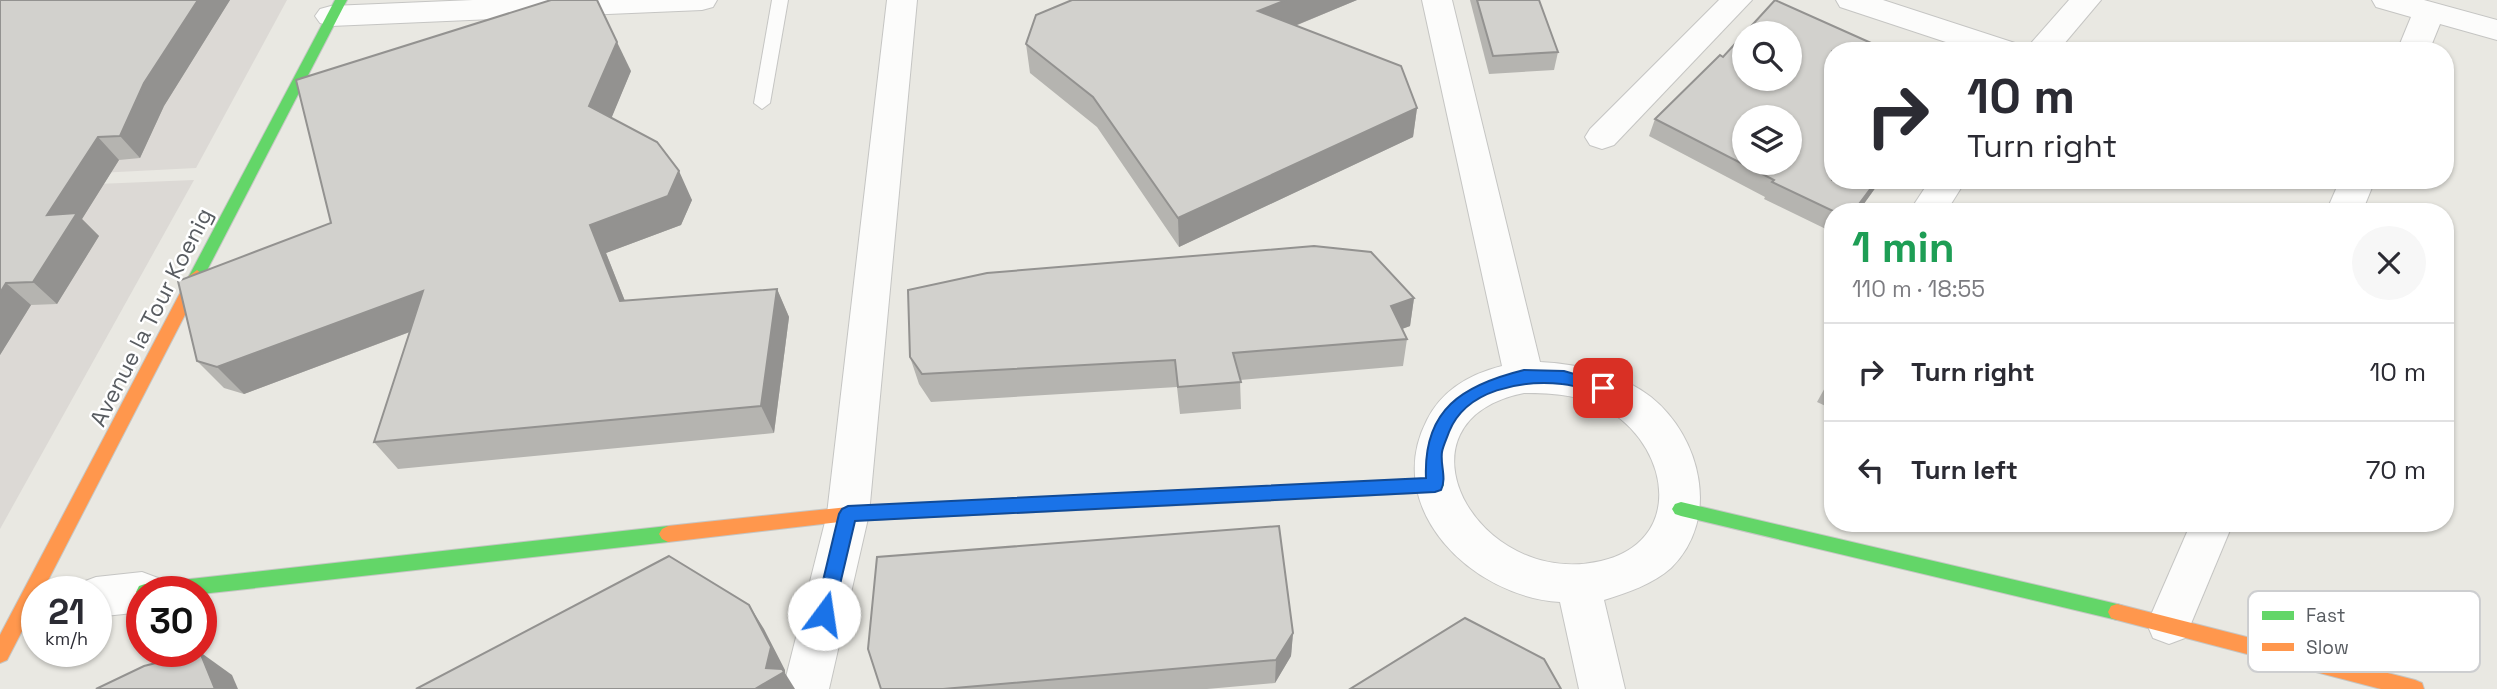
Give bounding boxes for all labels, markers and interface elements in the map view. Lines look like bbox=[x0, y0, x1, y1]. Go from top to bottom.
map controls bbox=[1732, 21, 1802, 175]
button: search bbox=[1732, 21, 1802, 91]
text: 10 m bbox=[1967, 65, 2075, 127]
icon: right bbox=[1852, 70, 1943, 161]
button: layers bbox=[1732, 105, 1802, 175]
text: Turn right bbox=[1967, 126, 2117, 166]
street label: Avenue la Tour Koenig bbox=[83, 203, 219, 431]
text: 1 min bbox=[1852, 221, 1955, 274]
button: close bbox=[2352, 226, 2426, 300]
text: 110 m · 18:55 bbox=[1852, 274, 1985, 304]
icon: right bbox=[1852, 353, 1890, 391]
text: Turn right bbox=[1911, 355, 2035, 389]
text: 10 m bbox=[2369, 355, 2426, 389]
pin bbox=[1573, 358, 1633, 418]
icon: arrive bbox=[1584, 369, 1622, 407]
icon: left bbox=[1852, 451, 1890, 489]
text: Turn left bbox=[1911, 453, 2018, 487]
text: 70 m bbox=[2366, 453, 2426, 487]
speed limit sign: 30 bbox=[126, 576, 217, 667]
position arrow bbox=[787, 577, 861, 651]
text: 21 bbox=[48, 590, 85, 634]
legend bbox=[2248, 591, 2480, 672]
text: Fast bbox=[2306, 603, 2346, 628]
text: km/h bbox=[45, 627, 88, 650]
text: Slow bbox=[2306, 635, 2349, 660]

